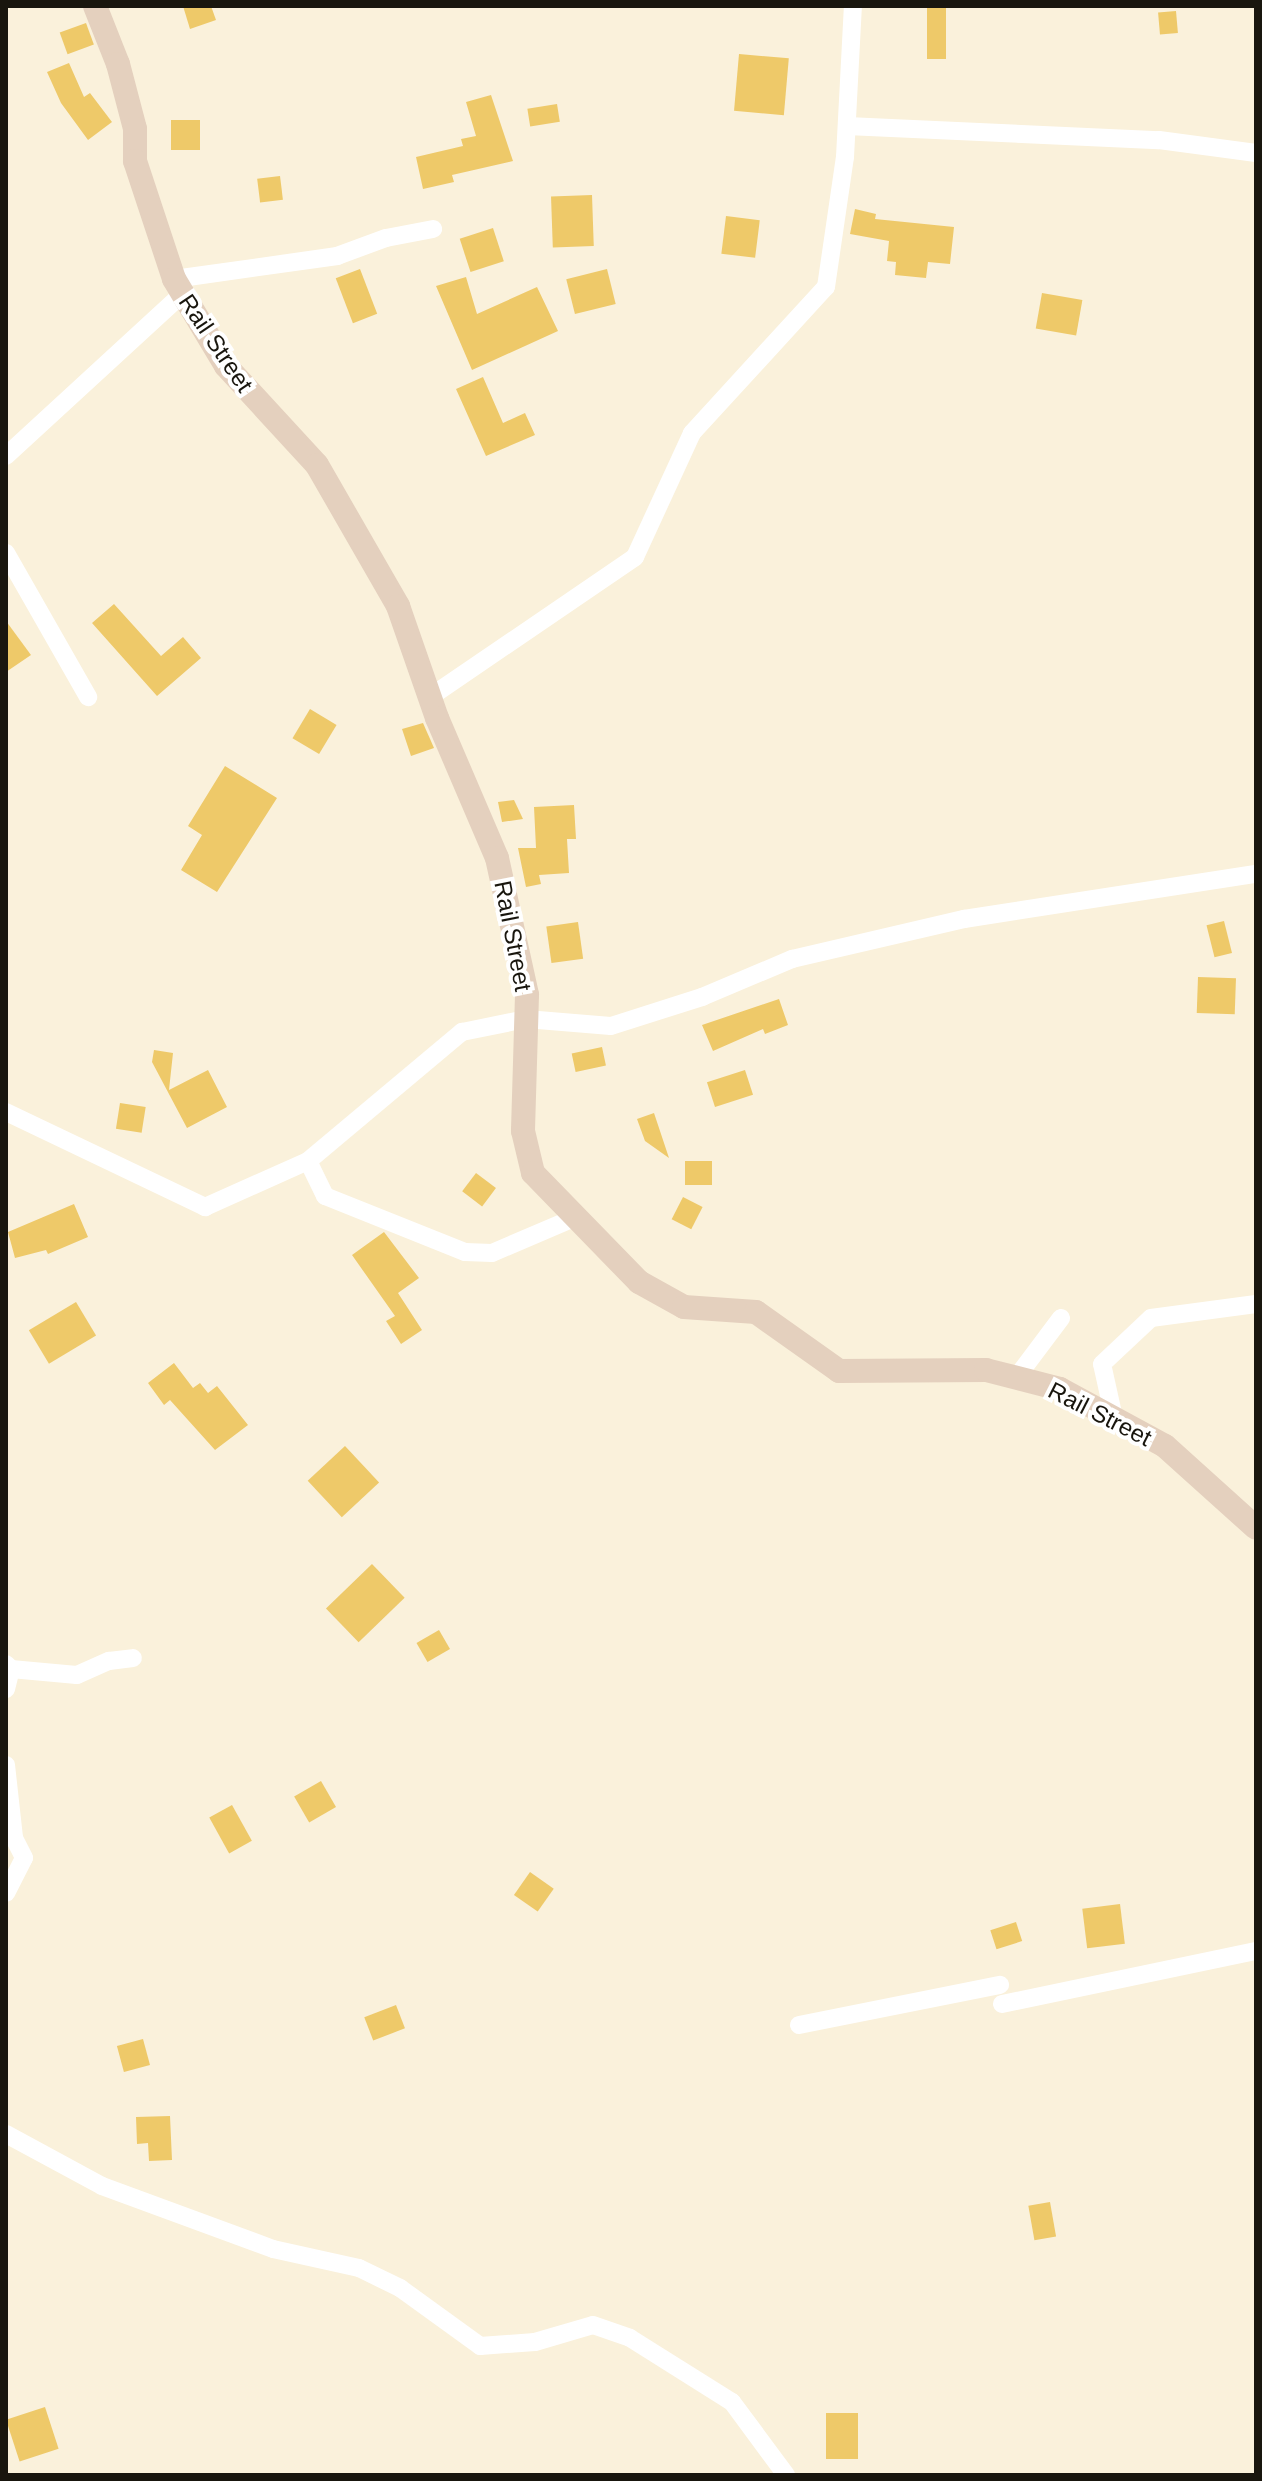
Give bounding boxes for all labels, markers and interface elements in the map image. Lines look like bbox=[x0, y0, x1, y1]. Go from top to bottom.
street label: Rail Street bbox=[173, 289, 259, 397]
street label: Rail Street bbox=[488, 878, 538, 994]
street label: Rail Street bbox=[1044, 1376, 1156, 1452]

